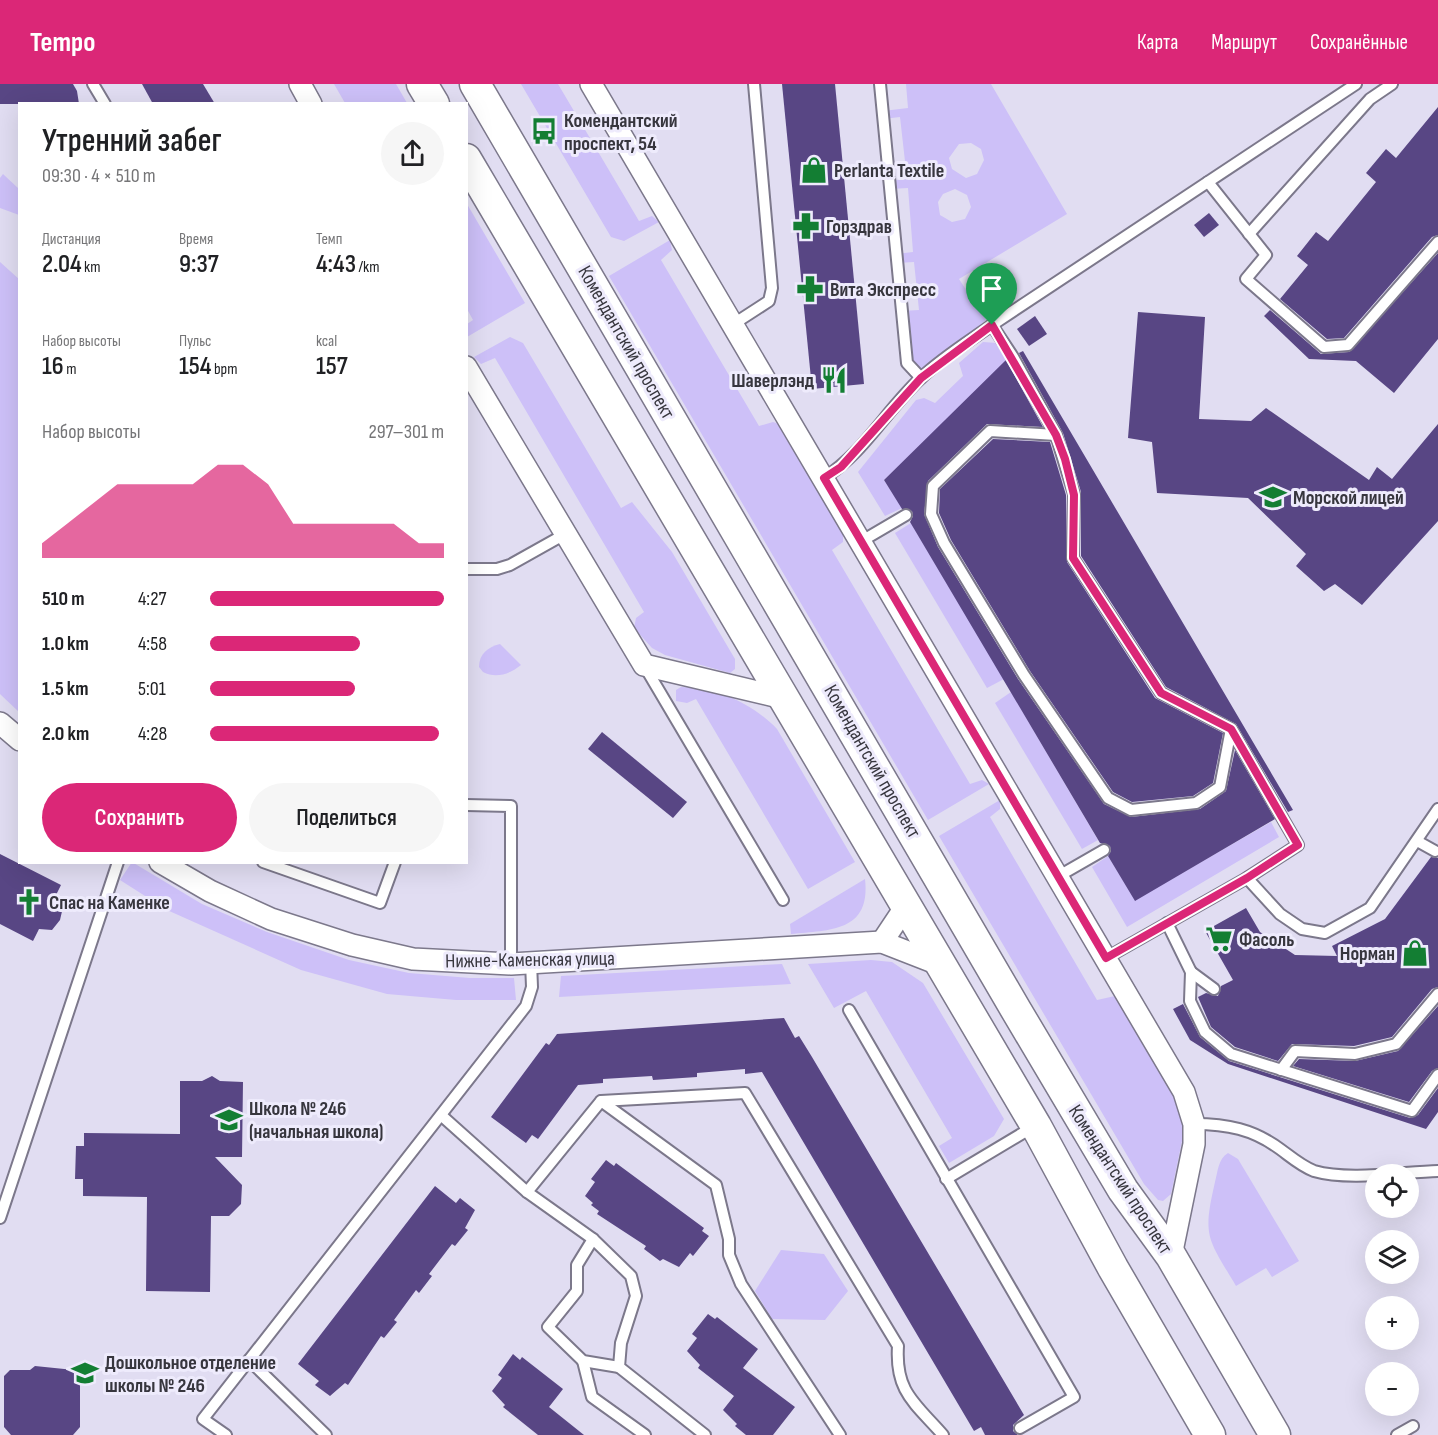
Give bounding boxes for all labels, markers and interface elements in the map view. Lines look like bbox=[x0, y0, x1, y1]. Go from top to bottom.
text: Tempo bbox=[30, 26, 95, 59]
text: Карта bbox=[1137, 30, 1178, 55]
text: Маршрут bbox=[1211, 30, 1277, 55]
text: Сохранённые bbox=[1310, 30, 1408, 55]
place label: Комендантский проспект, 54 bbox=[564, 109, 678, 156]
bus stop icon: Комендантский проспект, 54 bbox=[529, 116, 559, 146]
text: Утренний забег bbox=[42, 121, 222, 161]
button: share bbox=[381, 122, 444, 185]
shop icon: Perlanta Textile bbox=[799, 155, 829, 185]
place label: Perlanta Textile bbox=[834, 159, 944, 183]
text: 09:30 · 4 × 510 m bbox=[42, 164, 156, 188]
pharmacy icon: Горздрав bbox=[791, 211, 821, 241]
place label: Горздрав bbox=[826, 215, 892, 239]
text: Дистанция bbox=[42, 230, 101, 249]
text: Время bbox=[179, 230, 213, 249]
text: Темп bbox=[316, 230, 342, 249]
text: 2.04 bbox=[42, 249, 82, 280]
text: 9:37 bbox=[179, 249, 219, 280]
text: 4:43 bbox=[316, 249, 356, 280]
text: km bbox=[82, 258, 101, 277]
text: /km bbox=[356, 258, 379, 277]
street label: Комендантский проспект bbox=[572, 262, 680, 424]
pin bbox=[966, 263, 1017, 325]
icon: arrive bbox=[975, 272, 1008, 305]
pharmacy icon: Вита Экспресс bbox=[795, 274, 825, 304]
place label: Вита Экспресс bbox=[830, 278, 936, 302]
text: Набор высоты bbox=[42, 332, 121, 351]
text: Пульс bbox=[179, 332, 212, 351]
text: kcal bbox=[316, 332, 337, 351]
text: 16 bbox=[42, 351, 64, 382]
text: 154 bbox=[179, 351, 211, 382]
text: 157 bbox=[316, 351, 348, 382]
text: m bbox=[64, 360, 76, 379]
text: bpm bbox=[211, 360, 238, 379]
restaurant icon: Шаверлэнд bbox=[819, 365, 849, 395]
place label: Шаверлэнд bbox=[731, 369, 815, 393]
text: Набор высоты bbox=[42, 420, 141, 444]
text: 297–301 m bbox=[368, 420, 444, 444]
school or university icon: Морской лицей bbox=[1258, 482, 1288, 512]
place label: Морской лицей bbox=[1293, 486, 1404, 510]
text: 510 m bbox=[42, 587, 85, 611]
text: 4:27 bbox=[138, 587, 166, 611]
text: 1.0 km bbox=[42, 632, 89, 656]
text: 4:58 bbox=[138, 632, 167, 656]
text: 1.5 km bbox=[42, 677, 88, 701]
text: 5:01 bbox=[138, 677, 166, 701]
street label: Комендантский проспект bbox=[818, 681, 926, 843]
text: 2.0 km bbox=[42, 722, 89, 746]
text: 4:28 bbox=[138, 722, 167, 746]
button: Сохранить bbox=[42, 783, 237, 852]
button: Поделиться bbox=[249, 783, 444, 852]
church icon: Спас на Каменке bbox=[14, 887, 44, 917]
place label: Спас на Каменке bbox=[49, 891, 170, 915]
supermarket icon: Фасоль bbox=[1204, 924, 1234, 954]
place label: Фасоль bbox=[1239, 928, 1294, 952]
shop icon: Норман bbox=[1400, 938, 1430, 968]
place label: Норман bbox=[1340, 942, 1395, 966]
street label: Нижне-Каменская улица bbox=[445, 947, 615, 973]
place label: Школа № 246 (начальная школа) bbox=[249, 1097, 384, 1144]
street label: Комендантский проспект bbox=[1063, 1100, 1177, 1259]
school or university icon: Школа № 246 (начальная школа) bbox=[214, 1105, 244, 1135]
map controls bbox=[1365, 1164, 1419, 1416]
button: locate bbox=[1365, 1164, 1419, 1218]
button: layers bbox=[1365, 1230, 1419, 1284]
button: + bbox=[1365, 1296, 1419, 1350]
place label: Дошкольное отделение школы № 246 bbox=[105, 1351, 276, 1398]
school or university icon: Дошкольное отделение школы № 246 bbox=[70, 1358, 100, 1388]
button: − bbox=[1365, 1362, 1419, 1416]

